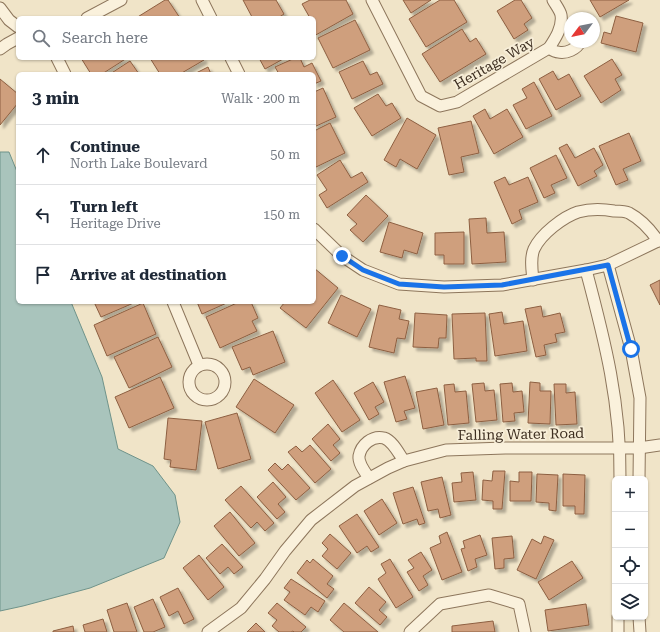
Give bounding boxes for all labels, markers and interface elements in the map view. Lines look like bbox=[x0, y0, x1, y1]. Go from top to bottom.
north arrow bbox=[564, 12, 600, 48]
search box bbox=[16, 16, 316, 60]
icon: search bbox=[30, 27, 52, 49]
text: Search here bbox=[62, 29, 148, 47]
street label: Heritage Way bbox=[451, 33, 538, 92]
text: 3 min bbox=[32, 88, 79, 108]
text: Walk · 200 m bbox=[221, 91, 300, 106]
text: Continue bbox=[70, 138, 140, 156]
icon: ahead bbox=[32, 144, 54, 166]
text: 50 m bbox=[270, 147, 300, 162]
text: North Lake Boulevard bbox=[70, 156, 208, 171]
text: Turn left bbox=[70, 198, 138, 216]
icon: left bbox=[32, 204, 54, 226]
text: 150 m bbox=[263, 207, 300, 222]
text: Heritage Drive bbox=[70, 216, 161, 231]
route end bbox=[333, 247, 351, 265]
icon: arrive bbox=[32, 264, 54, 286]
text: Arrive at destination bbox=[70, 266, 226, 284]
route start bbox=[622, 340, 640, 358]
street label: Falling Water Road bbox=[458, 425, 584, 443]
map controls bbox=[612, 476, 648, 620]
button: + bbox=[612, 476, 648, 512]
button: − bbox=[612, 512, 648, 548]
button: locate bbox=[612, 548, 648, 584]
button: layers bbox=[612, 584, 648, 620]

